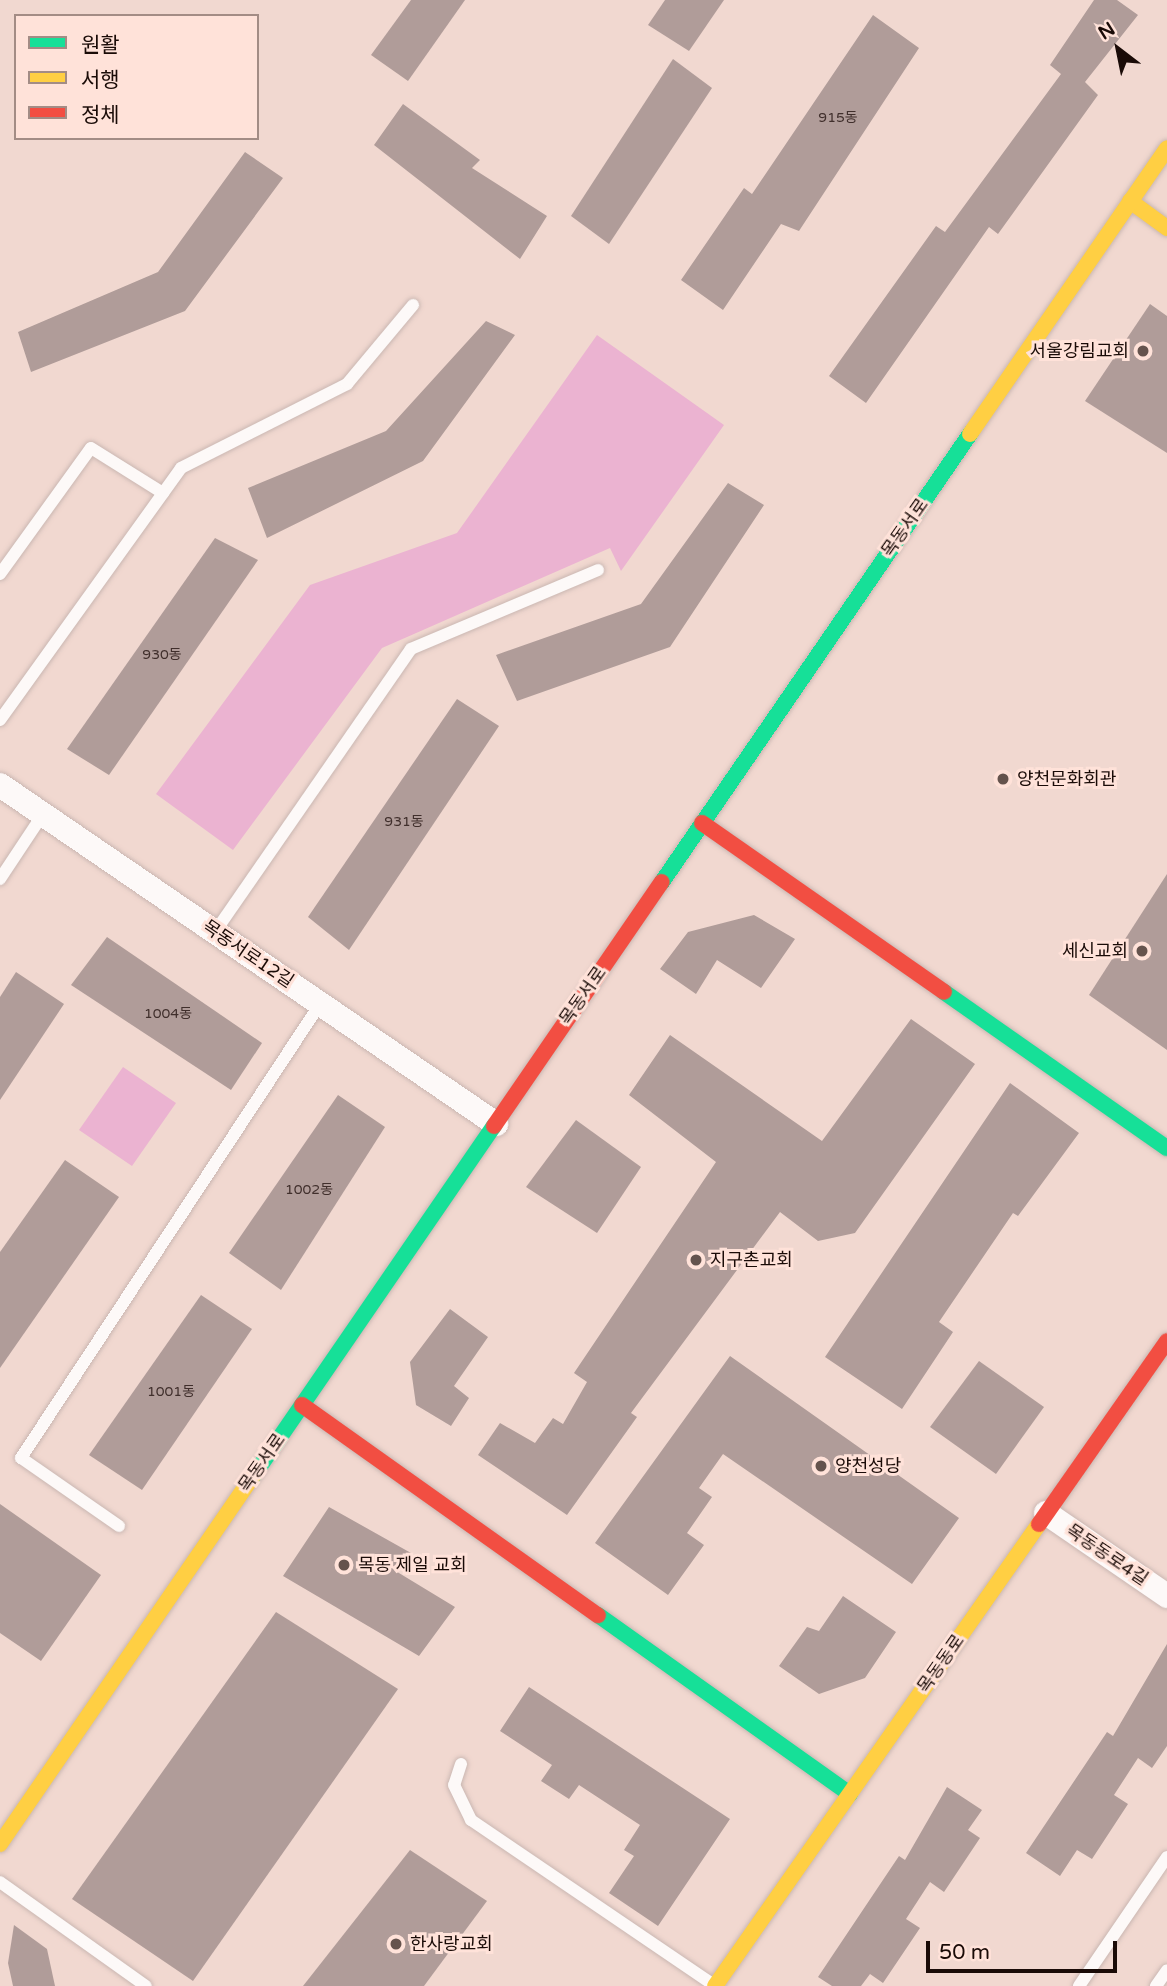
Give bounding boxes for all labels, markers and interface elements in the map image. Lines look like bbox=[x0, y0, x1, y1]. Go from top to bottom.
legend bbox=[14, 14, 259, 140]
north arrow bbox=[1083, 14, 1153, 84]
text: N bbox=[1095, 18, 1119, 45]
text: 원활 bbox=[81, 33, 120, 58]
text: 서행 bbox=[81, 68, 120, 93]
text: 정체 bbox=[81, 103, 120, 128]
house number: 915동 bbox=[818, 110, 858, 126]
place label: 서울강림교회 bbox=[1030, 340, 1129, 362]
marker: 서울강림교회 bbox=[1135, 343, 1151, 359]
street label: 목동서로 bbox=[877, 495, 933, 561]
house number: 930동 bbox=[142, 647, 182, 663]
place label: 양천문화회관 bbox=[1017, 768, 1116, 790]
marker: 양천문화회관 bbox=[995, 771, 1011, 787]
house number: 931동 bbox=[384, 814, 424, 830]
street label: 목동서로12길 bbox=[198, 916, 298, 992]
place label: 세신교회 bbox=[1062, 940, 1128, 962]
marker: 세신교회 bbox=[1134, 943, 1150, 959]
street label: 목동서로 bbox=[555, 963, 611, 1029]
house number: 1004동 bbox=[144, 1006, 192, 1022]
house number: 1002동 bbox=[285, 1182, 333, 1198]
place label: 지구촌교회 bbox=[710, 1249, 793, 1271]
marker: 지구촌교회 bbox=[688, 1252, 704, 1268]
house number: 1001동 bbox=[147, 1384, 195, 1400]
street label: 목동서로 bbox=[234, 1430, 290, 1496]
place label: 양천성당 bbox=[835, 1455, 901, 1477]
marker: 양천성당 bbox=[813, 1458, 829, 1474]
street label: 목동동로4길 bbox=[1062, 1520, 1152, 1590]
place label: 목동 제일 교회 bbox=[358, 1554, 467, 1576]
marker: 목동 제일 교회 bbox=[336, 1557, 352, 1573]
street label: 목동동로 bbox=[913, 1631, 969, 1697]
scale bar bbox=[929, 1926, 1120, 1970]
place label: 한사랑교회 bbox=[410, 1933, 493, 1955]
marker: 한사랑교회 bbox=[388, 1936, 404, 1952]
text: 50 m bbox=[939, 1940, 990, 1965]

